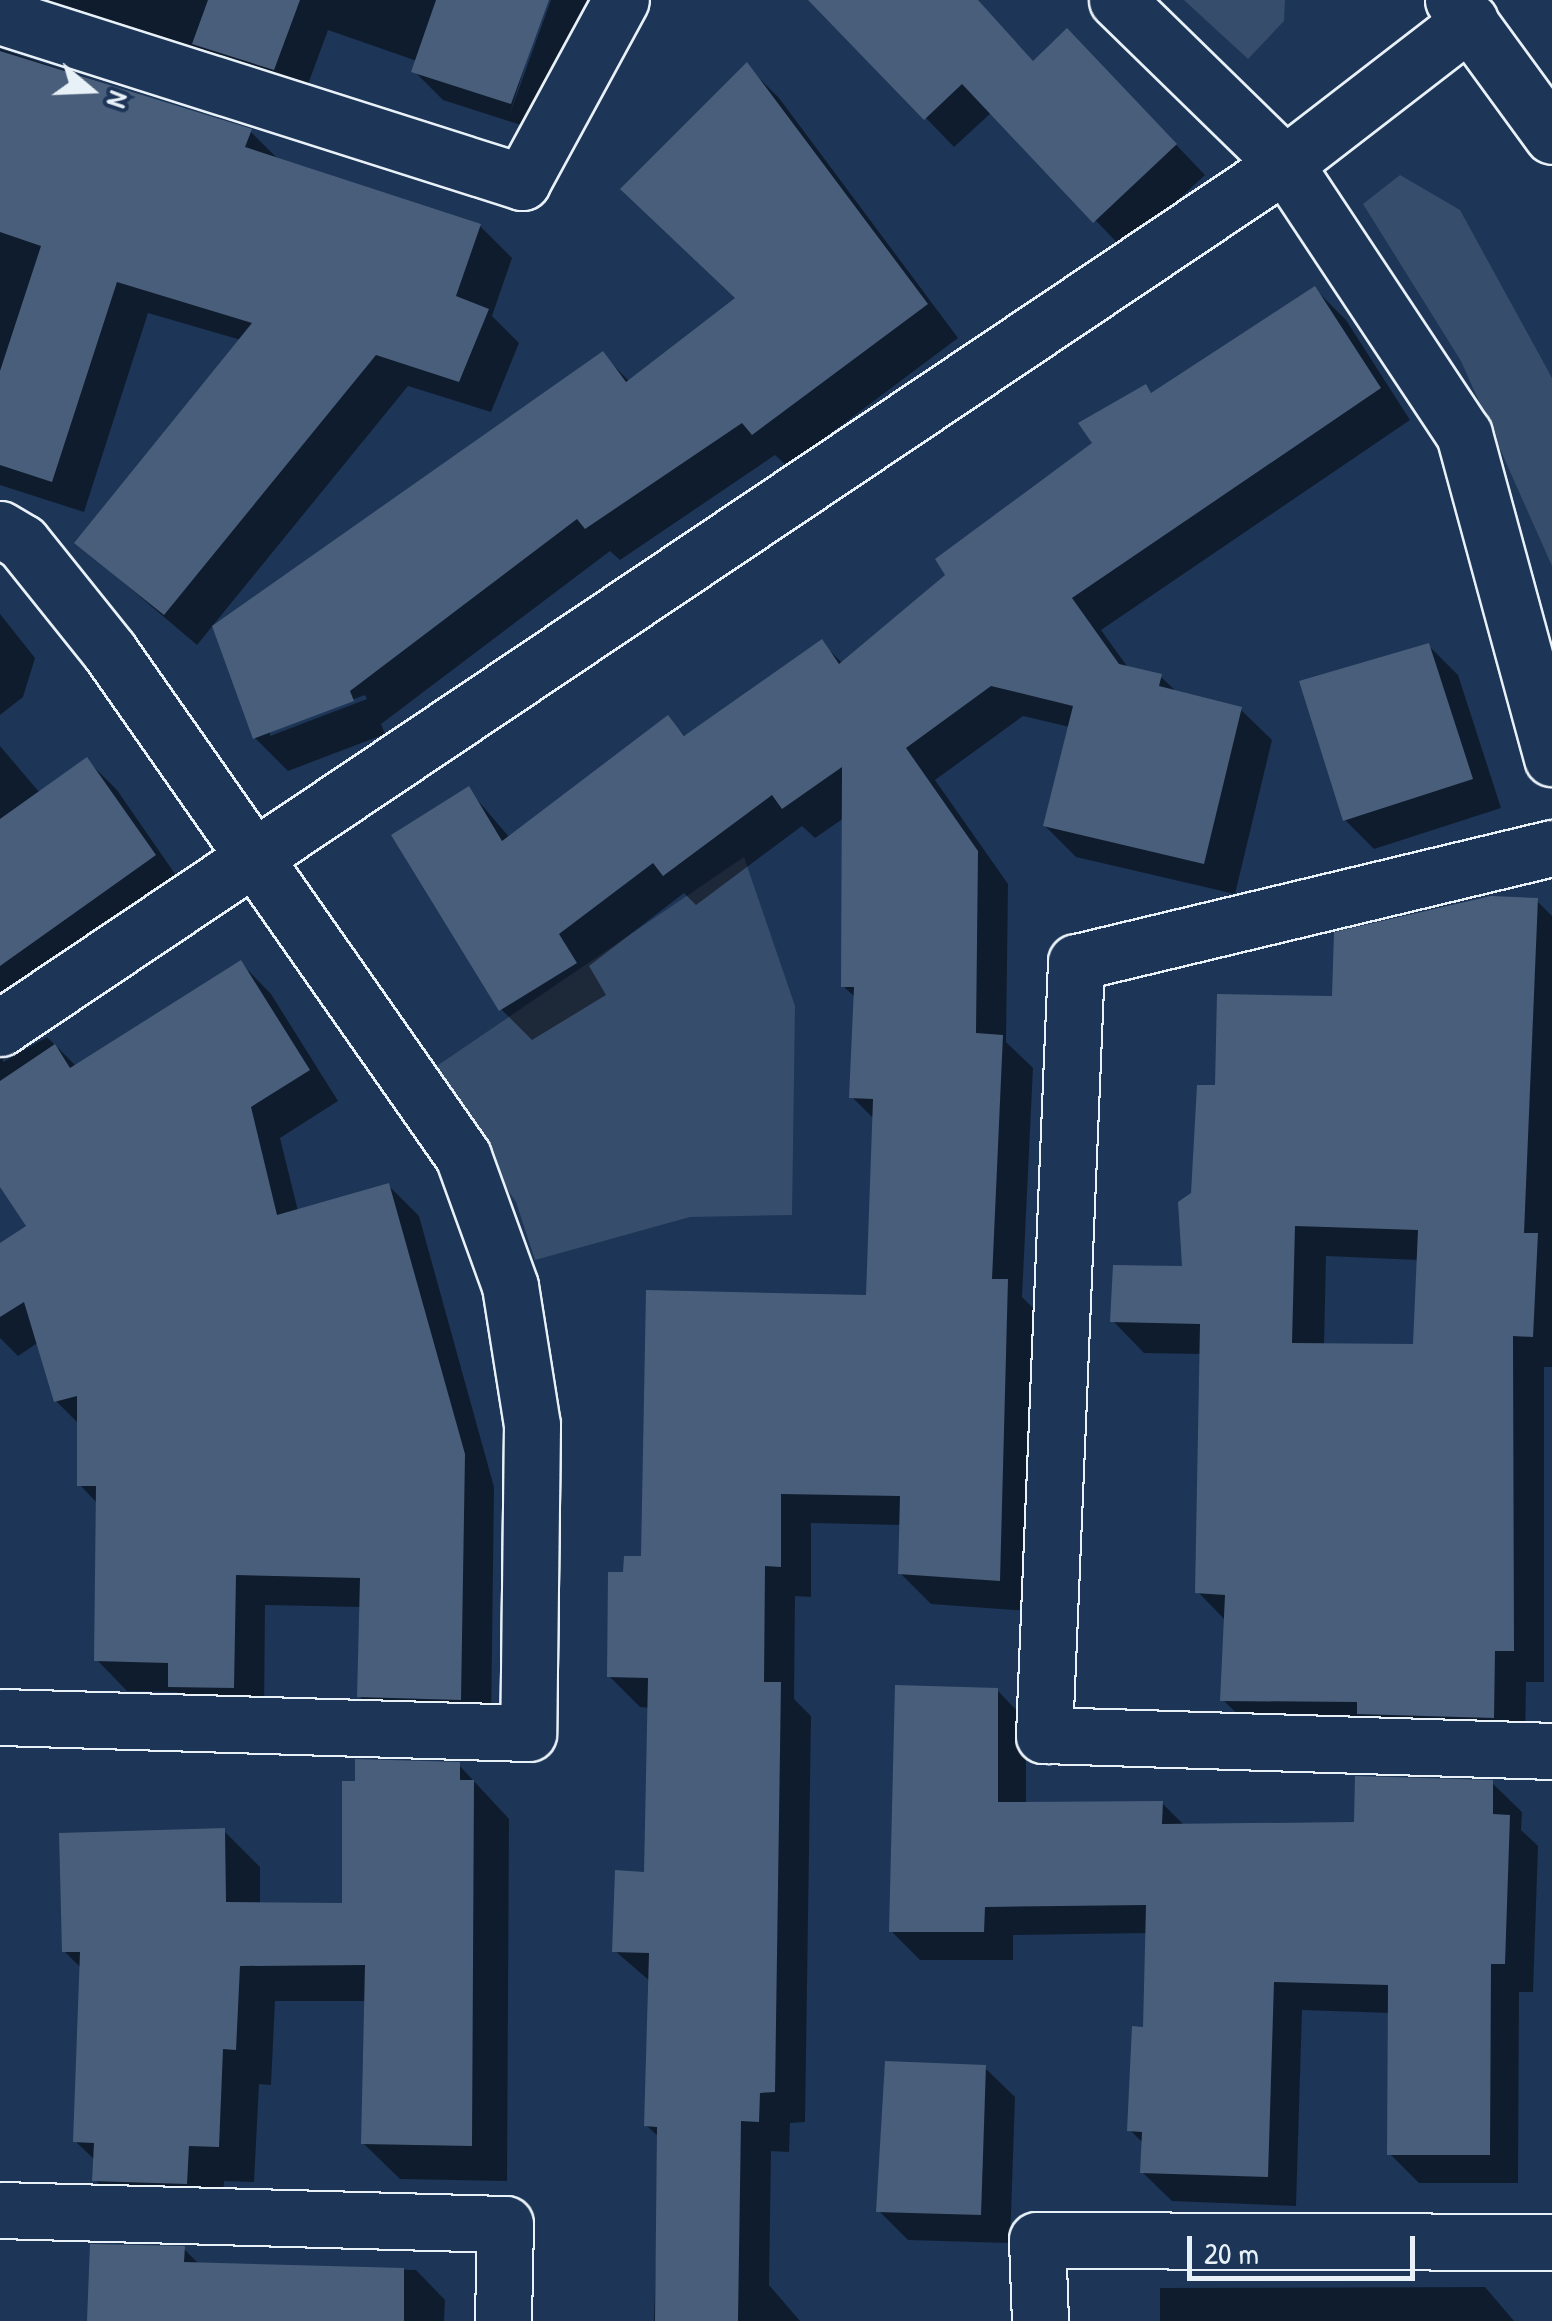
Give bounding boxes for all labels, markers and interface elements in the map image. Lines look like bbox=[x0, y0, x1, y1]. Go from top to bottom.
north arrow bbox=[40, 40, 140, 140]
text: N bbox=[98, 87, 139, 113]
scale bar bbox=[1192, 2216, 1420, 2278]
text: 20 m bbox=[1204, 2233, 1259, 2273]

